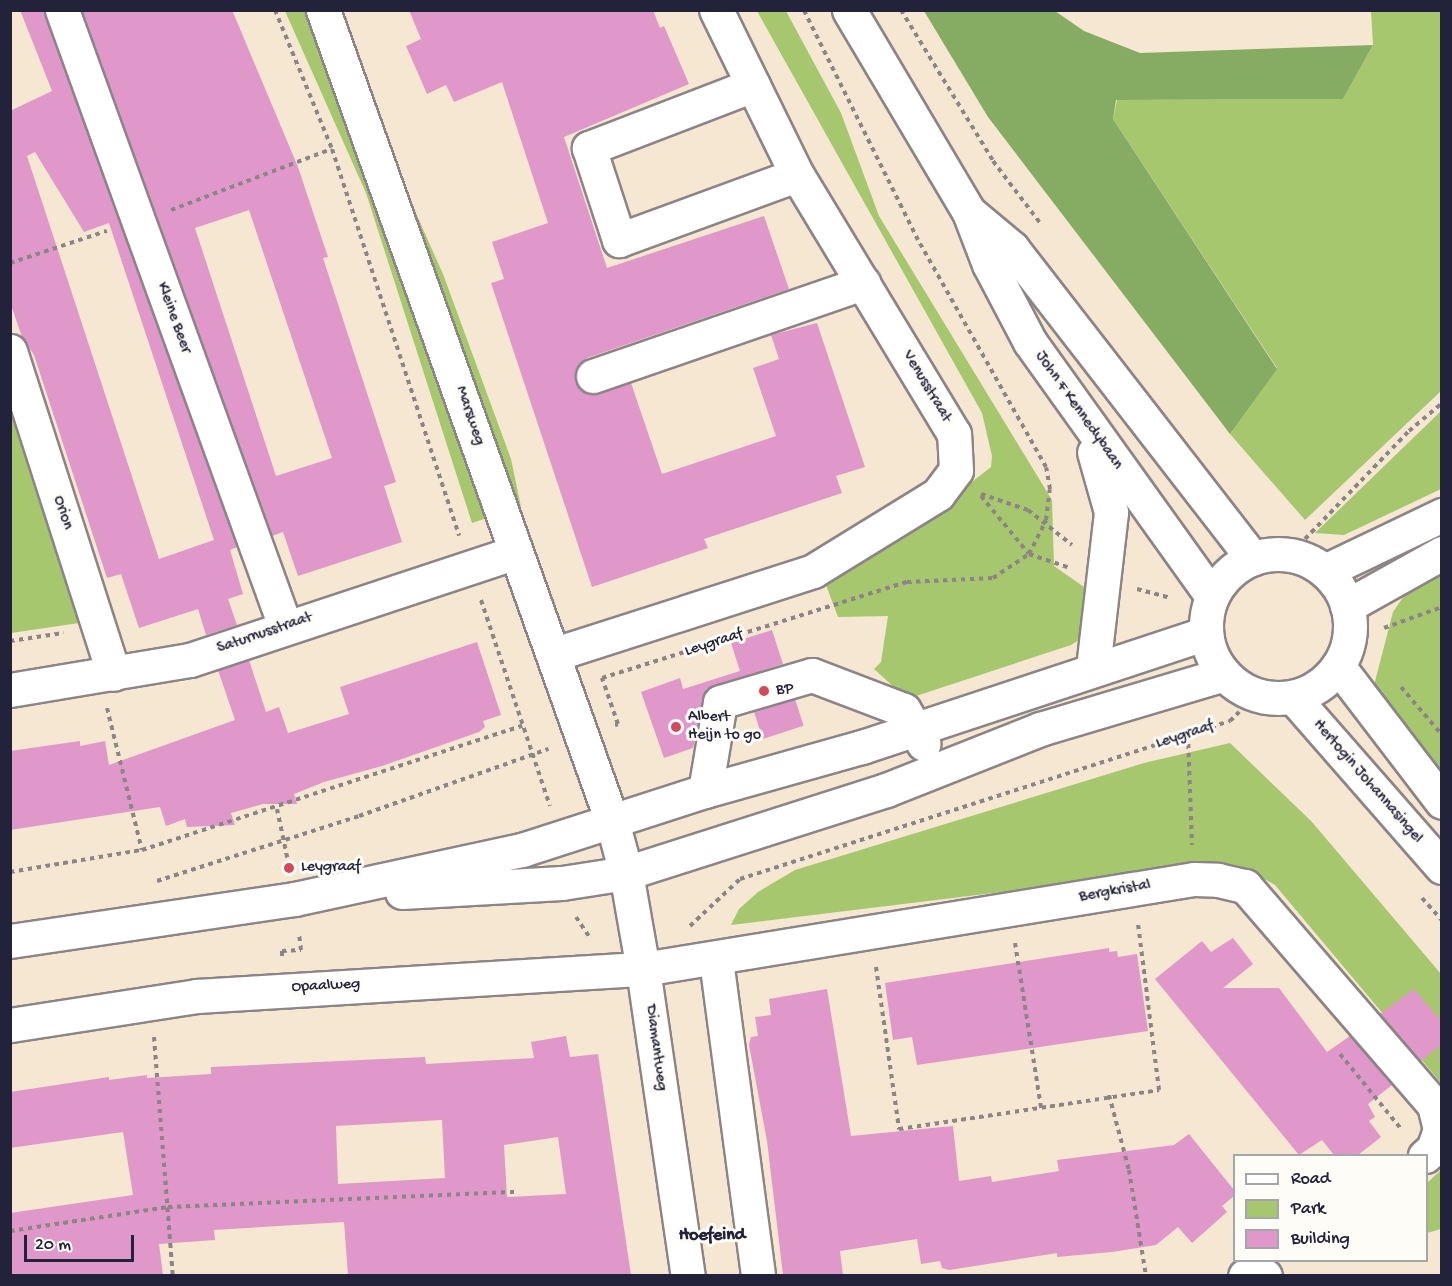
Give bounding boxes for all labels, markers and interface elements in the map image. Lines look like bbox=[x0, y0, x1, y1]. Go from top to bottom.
street label: Kleine Beer bbox=[151, 280, 195, 356]
street label: Venusstraat bbox=[897, 348, 955, 426]
street label: John F Kennedybaan bbox=[1030, 348, 1126, 474]
street label: Marsweg bbox=[450, 384, 488, 448]
street label: Orion bbox=[48, 494, 76, 532]
street label: Saturnusstraat bbox=[215, 609, 315, 659]
street label: Leygraaf bbox=[683, 626, 745, 662]
place label: BP bbox=[776, 681, 793, 701]
marker: BP bbox=[757, 684, 771, 698]
place label: Albert Heijn to go bbox=[688, 708, 761, 746]
street label: Hertogin Johannasingel bbox=[1308, 716, 1426, 848]
street label: Leygraaf bbox=[1154, 718, 1216, 754]
marker: Albert Heijn to go bbox=[669, 720, 683, 734]
place label: Leygraaf bbox=[301, 858, 360, 878]
marker: Leygraaf bbox=[282, 861, 296, 875]
street label: Bergkristal bbox=[1078, 876, 1152, 908]
street label: Opaalweg bbox=[291, 976, 361, 998]
street label: Diamantweg bbox=[639, 1004, 671, 1092]
legend bbox=[1233, 1154, 1428, 1262]
text: Road bbox=[1291, 1169, 1330, 1190]
text: Park bbox=[1291, 1199, 1325, 1220]
scale bar bbox=[27, 1223, 136, 1261]
district label: Hoefeind bbox=[679, 1225, 745, 1247]
text: Building bbox=[1291, 1229, 1350, 1250]
text: 20 m bbox=[35, 1235, 71, 1256]

